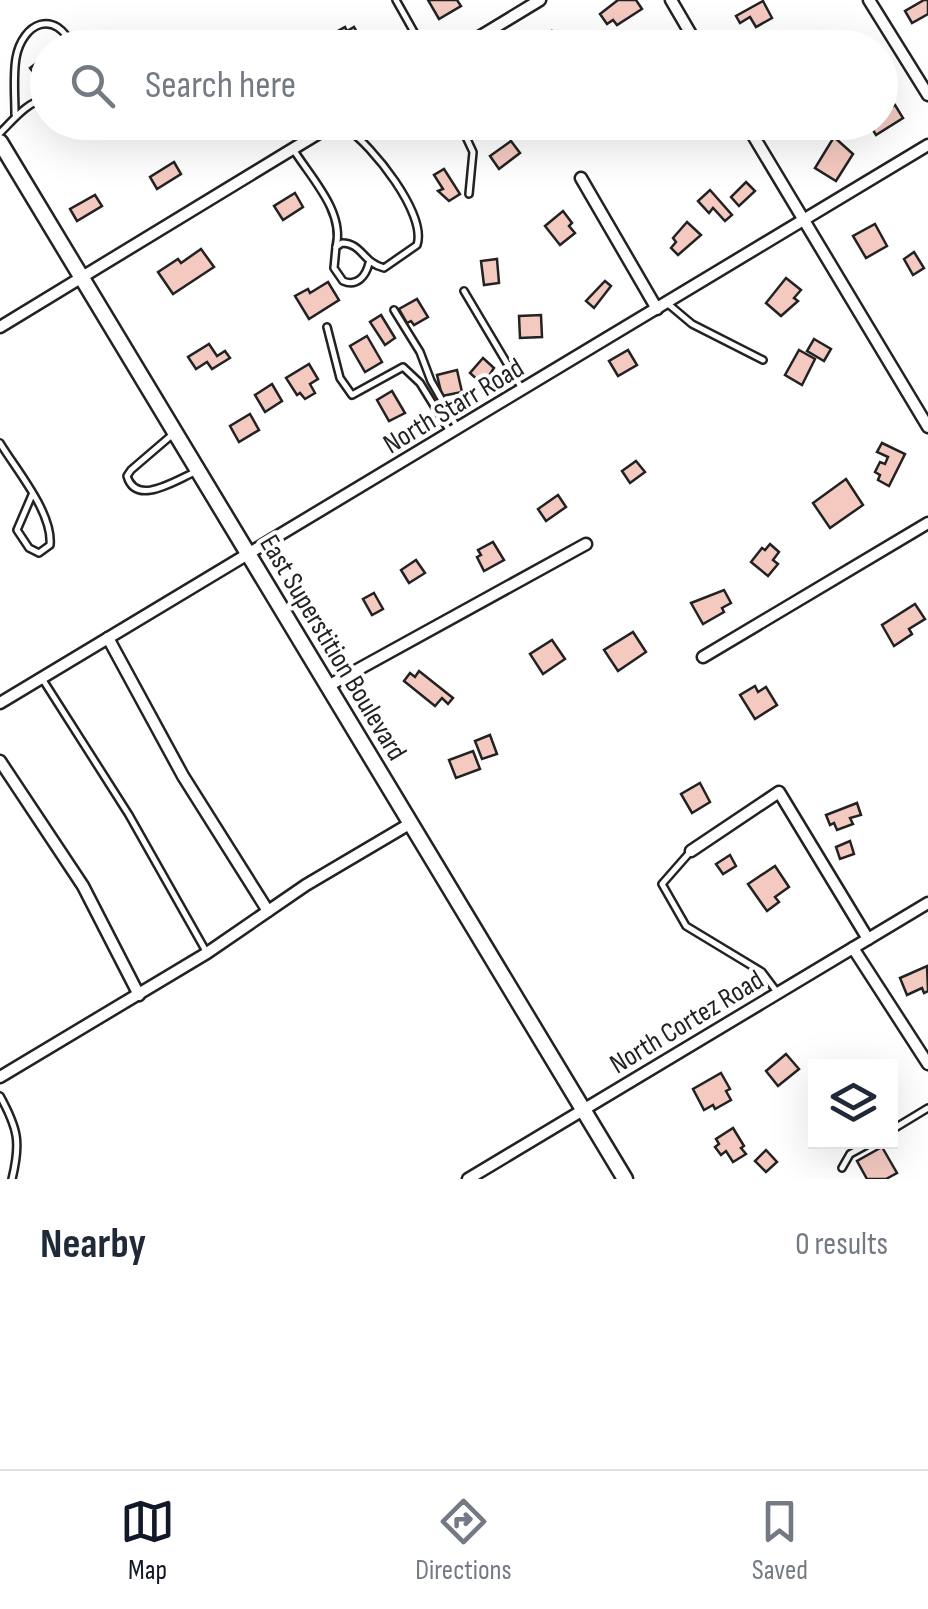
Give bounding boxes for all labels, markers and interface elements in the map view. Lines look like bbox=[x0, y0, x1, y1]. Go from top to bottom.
search box bbox=[30, 30, 898, 140]
icon: search bbox=[65, 58, 120, 113]
text: Search here bbox=[145, 63, 296, 108]
street label: North Starr Road bbox=[378, 352, 530, 461]
street label: East Superstition Boulevard bbox=[252, 529, 413, 767]
street label: North Cortez Road bbox=[604, 964, 770, 1081]
map controls bbox=[808, 1059, 898, 1149]
button: layers bbox=[808, 1059, 898, 1149]
text: Nearby bbox=[40, 1219, 146, 1270]
text: 0 results bbox=[795, 1225, 888, 1264]
tab: Map bbox=[120, 1494, 175, 1587]
tab: Directions bbox=[415, 1494, 512, 1587]
tab: Saved bbox=[752, 1494, 808, 1587]

